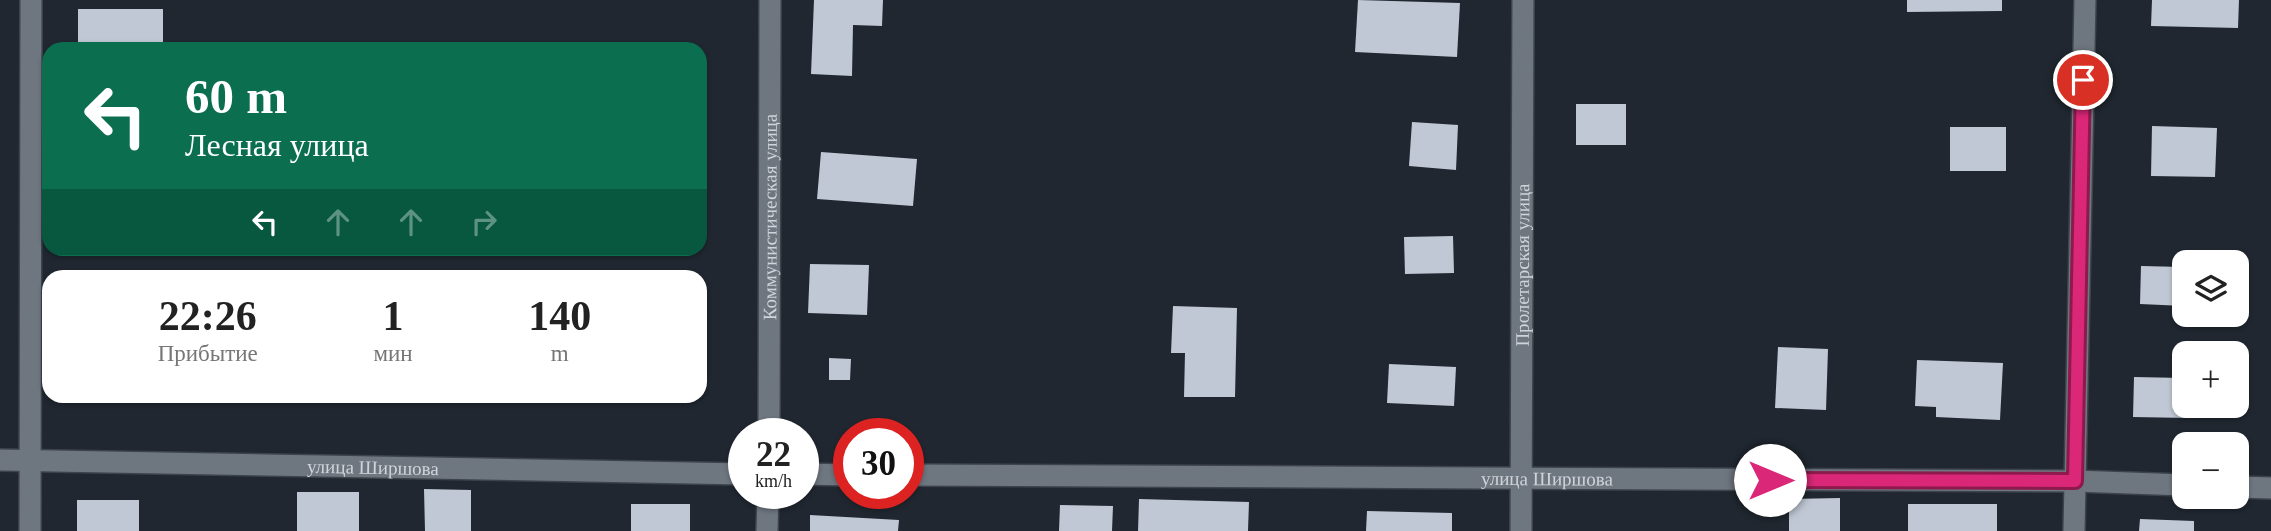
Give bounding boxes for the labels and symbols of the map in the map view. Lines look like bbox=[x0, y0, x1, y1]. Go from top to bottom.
pin bbox=[2053, 50, 2113, 110]
street label: Коммунистическая улица bbox=[759, 113, 781, 320]
street label: Пролетарская улица bbox=[1512, 183, 1533, 347]
speed limit sign: 30 bbox=[833, 418, 924, 509]
position arrow bbox=[1733, 443, 1807, 517]
street label: улица Ширшова bbox=[307, 456, 440, 479]
street label: улица Ширшова bbox=[1481, 468, 1614, 490]

